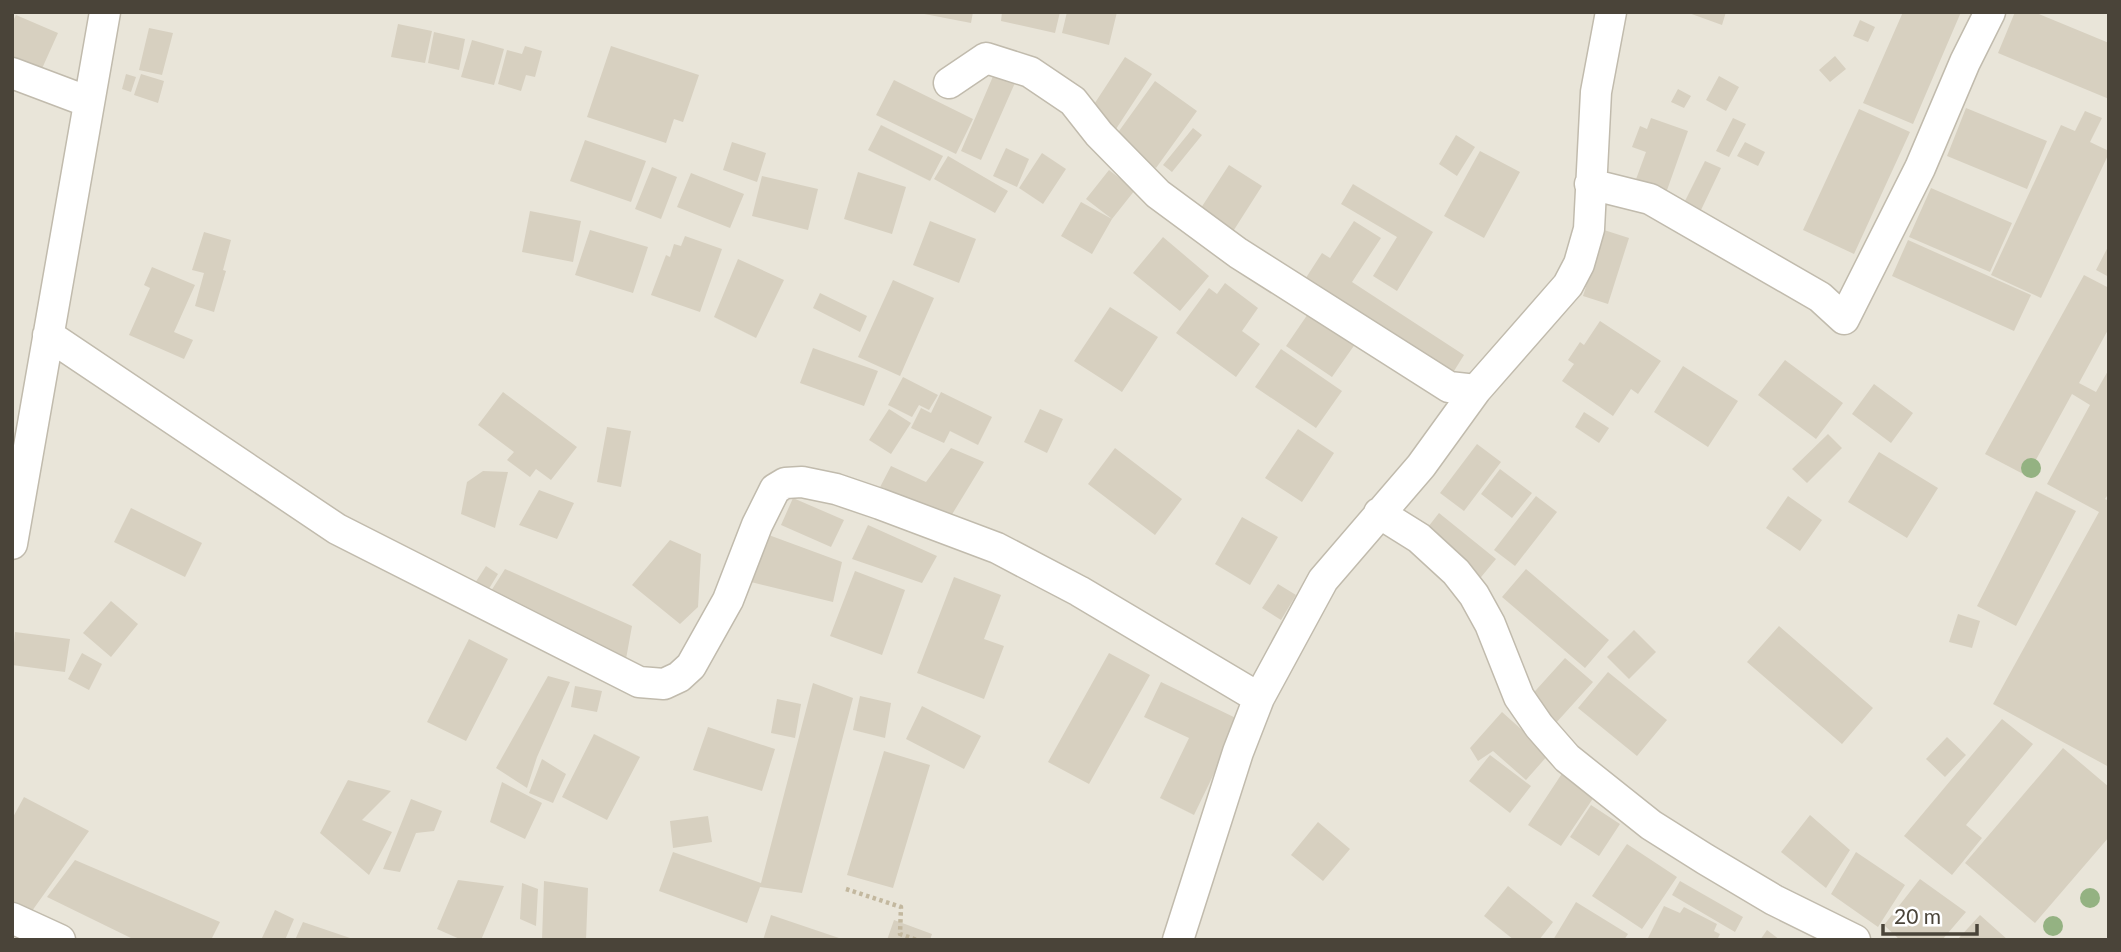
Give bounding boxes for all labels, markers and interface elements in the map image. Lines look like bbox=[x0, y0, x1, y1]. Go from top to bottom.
scale bar bbox=[1883, 892, 1978, 936]
text: 20 m bbox=[1894, 903, 1941, 928]

